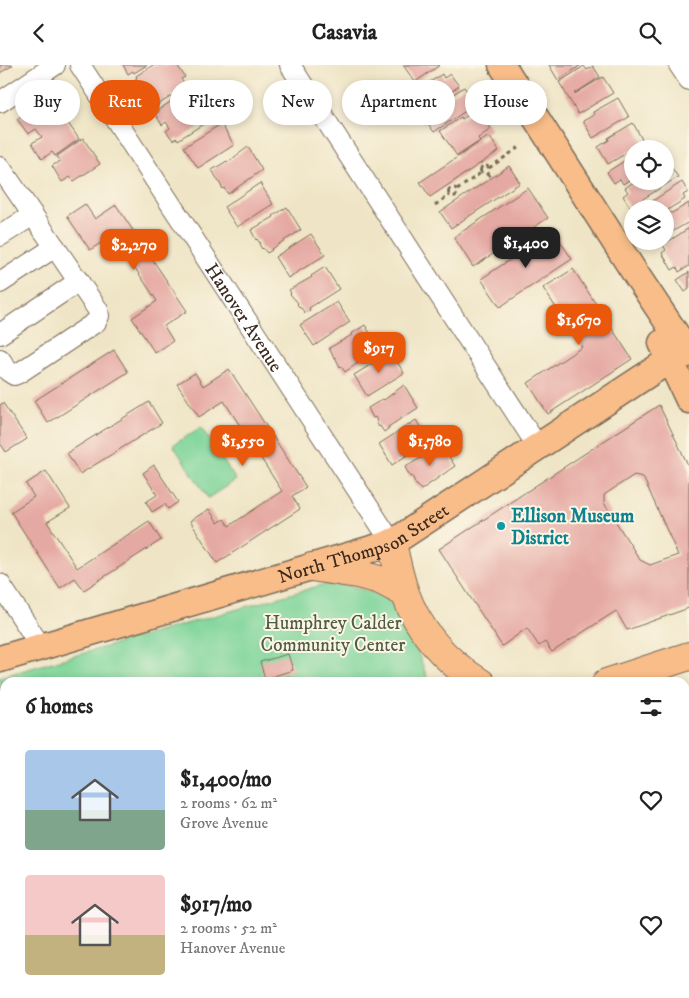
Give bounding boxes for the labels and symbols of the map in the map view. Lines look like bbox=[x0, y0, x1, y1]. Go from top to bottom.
pin: $1,400 bbox=[485, 227, 567, 269]
pin: $2,270 bbox=[93, 229, 175, 271]
street label: Hanover Avenue bbox=[199, 259, 287, 377]
pin: $1,670 bbox=[538, 303, 620, 346]
pin: $917 bbox=[349, 331, 409, 374]
pin: $1,550 bbox=[202, 425, 284, 467]
pin: $1,780 bbox=[389, 425, 471, 467]
street label: North Thompson Street bbox=[275, 499, 453, 589]
place label: Ellison Museum District bbox=[511, 505, 635, 550]
marker: Ellison Museum District bbox=[495, 520, 507, 532]
park label: Humphrey Calder Community Center bbox=[261, 612, 405, 657]

